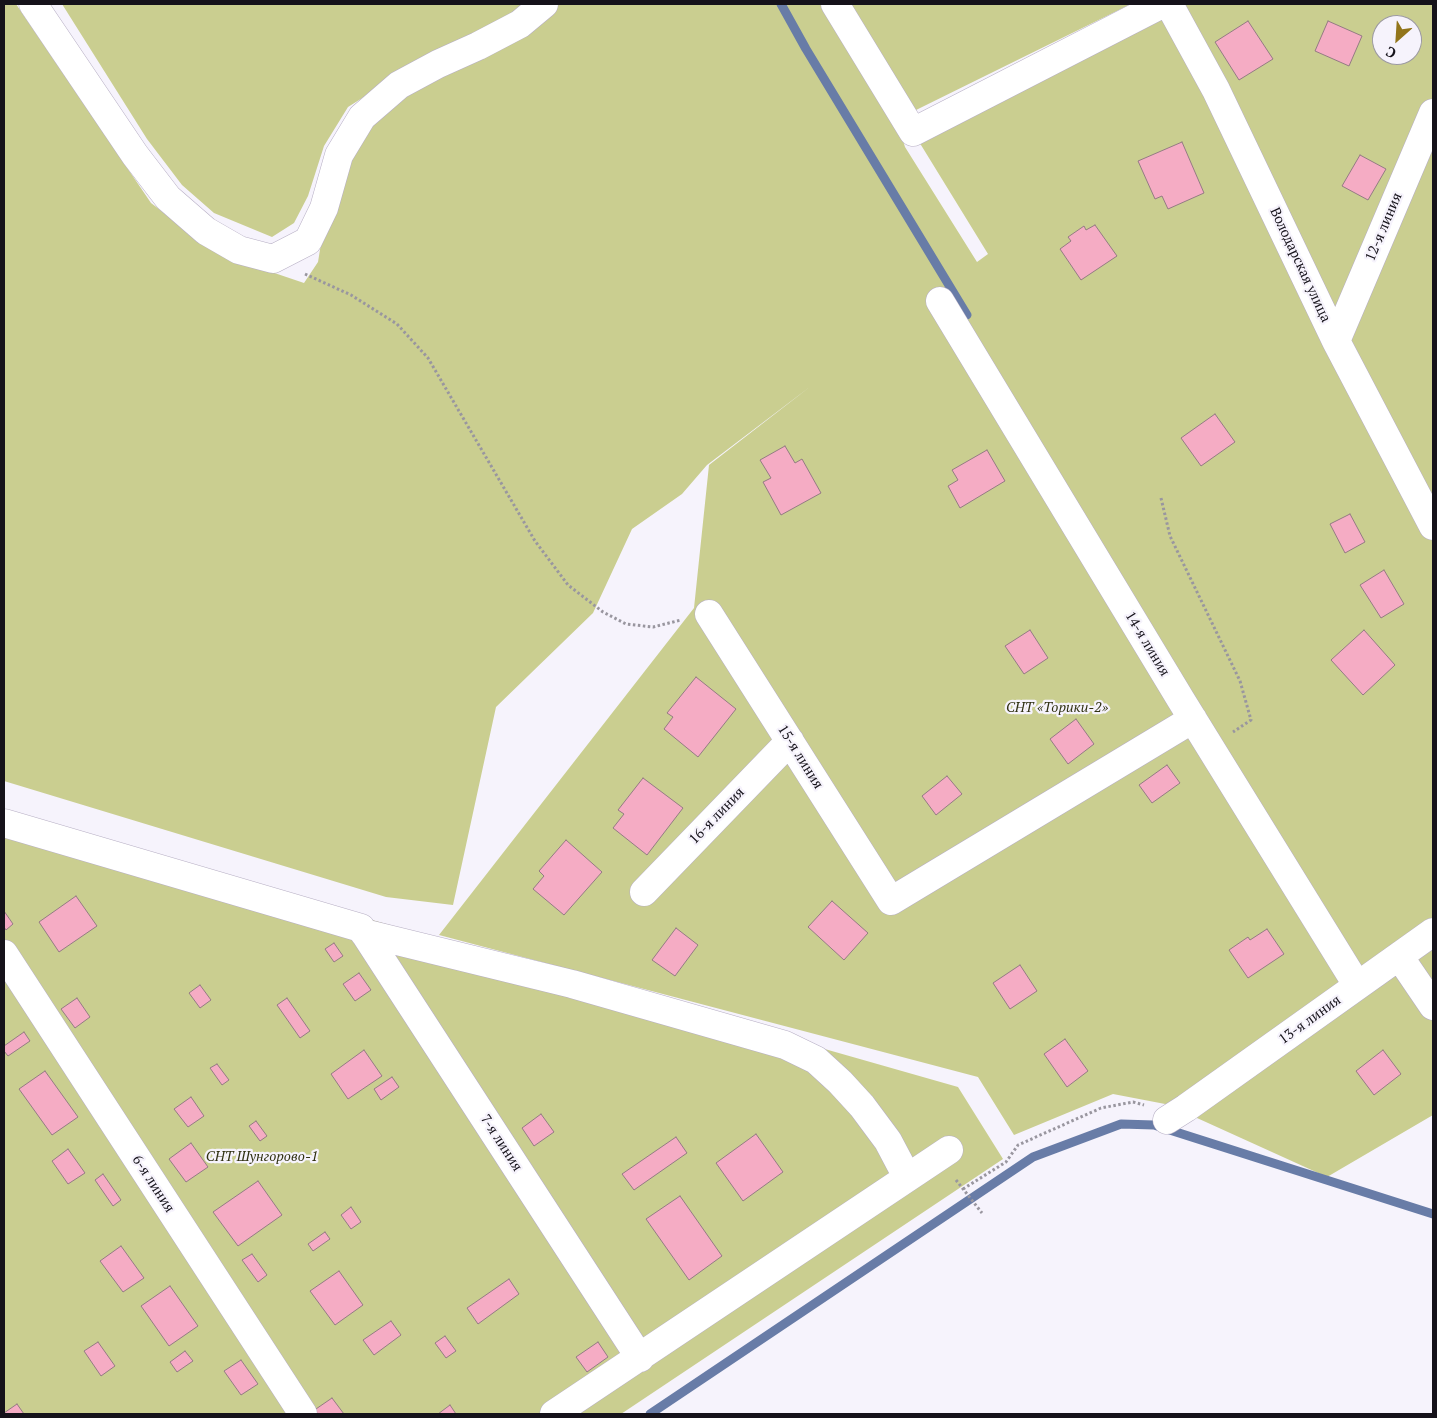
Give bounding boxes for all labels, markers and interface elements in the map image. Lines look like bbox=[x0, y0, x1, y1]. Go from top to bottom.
north arrow bbox=[1372, 15, 1422, 65]
text: С bbox=[1382, 42, 1399, 64]
street label: 12-я линия bbox=[1362, 190, 1406, 264]
street label: Володарская улица bbox=[1266, 205, 1334, 325]
street label: 14-я линия bbox=[1121, 609, 1173, 679]
park label: СНТ «Торики-2» bbox=[1006, 700, 1108, 716]
street label: 15-я линия bbox=[774, 722, 826, 792]
street label: 16-я линия bbox=[686, 784, 748, 848]
street label: 13-я линия bbox=[1276, 992, 1344, 1048]
street label: 7-я линия bbox=[476, 1111, 526, 1175]
park label: СНТ Шунгорово-1 bbox=[206, 1149, 318, 1165]
street label: 6-я линия bbox=[128, 1152, 178, 1216]

